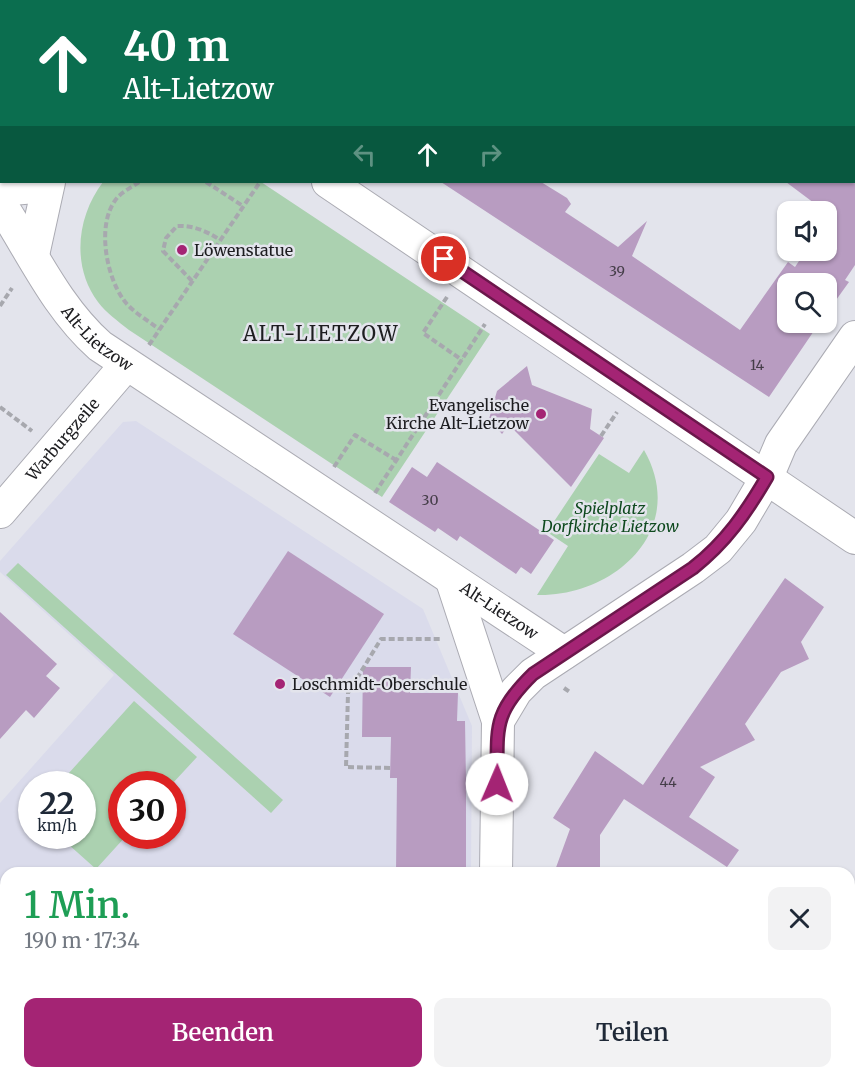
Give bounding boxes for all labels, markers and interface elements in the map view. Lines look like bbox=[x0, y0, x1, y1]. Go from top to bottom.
text: 40 m bbox=[123, 20, 229, 72]
icon: ahead bbox=[24, 24, 102, 102]
text: Alt-Lietzow bbox=[123, 72, 274, 106]
icon: left bbox=[348, 138, 381, 171]
icon: ahead bbox=[411, 138, 444, 171]
icon: right bbox=[474, 138, 507, 171]
map controls bbox=[777, 201, 837, 333]
button: sound bbox=[777, 201, 837, 261]
pin bbox=[418, 233, 469, 284]
place label: Löwenstatue bbox=[194, 240, 293, 260]
icon: arrive bbox=[427, 242, 460, 275]
marker: Löwenstatue bbox=[175, 243, 189, 257]
house number: 39 bbox=[609, 262, 625, 280]
button: search bbox=[777, 273, 837, 333]
street label: Alt-Lietzow bbox=[57, 301, 137, 375]
district label: ALT-LIETZOW bbox=[242, 321, 399, 346]
house number: 14 bbox=[750, 356, 764, 374]
street label: Warburgzeile bbox=[21, 394, 103, 485]
place label: Evangelische Kirche Alt-Lietzow bbox=[386, 395, 529, 433]
marker: Evangelische Kirche Alt-Lietzow bbox=[534, 407, 548, 421]
house number: 30 bbox=[422, 491, 438, 509]
park label: Spielplatz Dorfkirche Lietzow bbox=[540, 498, 679, 536]
street label: Alt-Lietzow bbox=[456, 577, 543, 644]
place label: Loschmidt-Oberschule bbox=[292, 674, 467, 694]
marker: Loschmidt-Oberschule bbox=[273, 677, 287, 691]
position arrow bbox=[465, 752, 529, 816]
speed limit sign: 30 bbox=[108, 771, 186, 849]
house number: 44 bbox=[659, 773, 677, 791]
text: 22 bbox=[40, 784, 74, 822]
text: km/h bbox=[37, 816, 77, 835]
text: 1 Min. bbox=[24, 883, 130, 928]
button: close bbox=[768, 887, 831, 950]
text: 190 m · 17:34 bbox=[24, 928, 140, 953]
button: Beenden bbox=[24, 998, 422, 1067]
button: Teilen bbox=[434, 998, 831, 1067]

